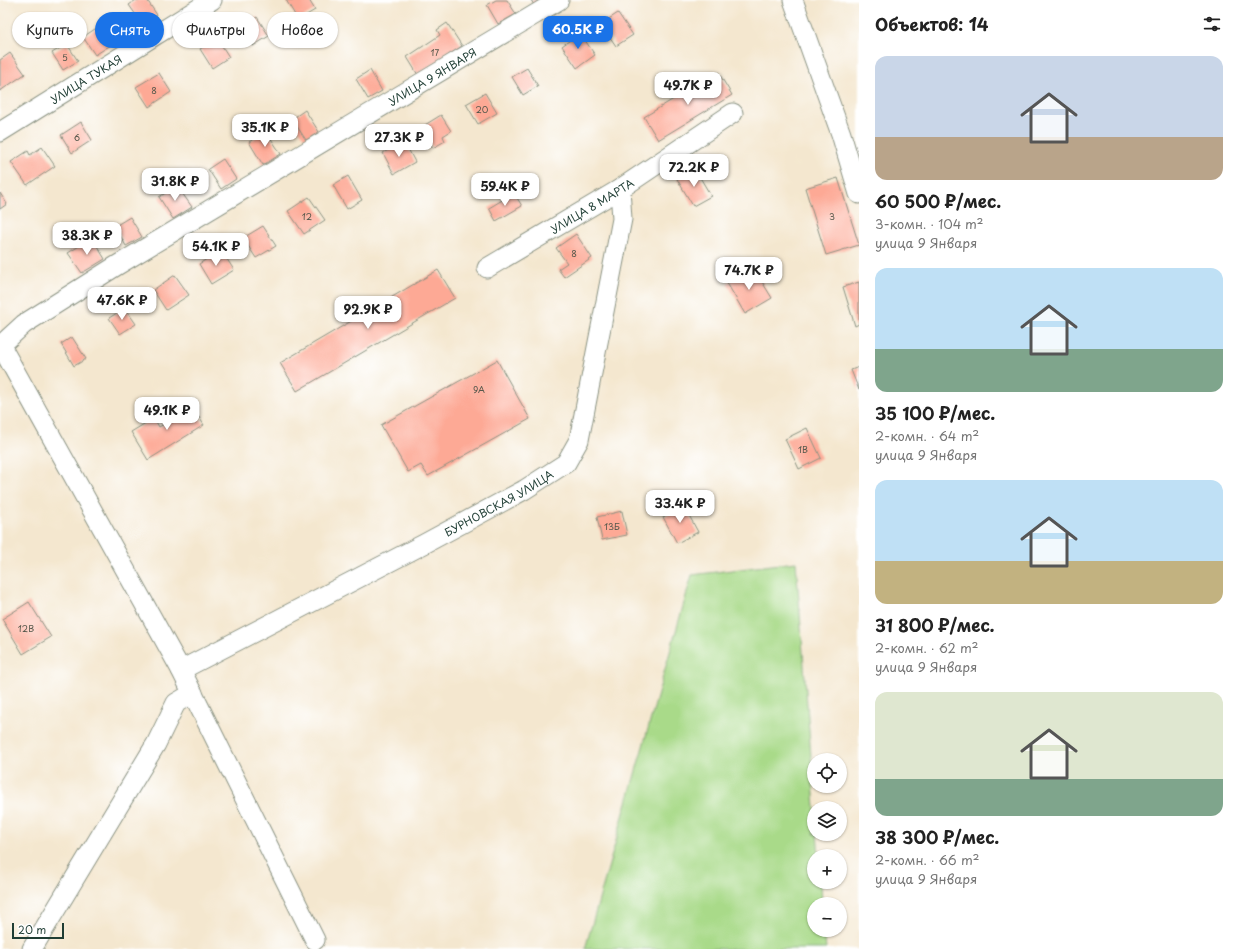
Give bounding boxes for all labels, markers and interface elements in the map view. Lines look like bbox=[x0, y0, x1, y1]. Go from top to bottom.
text: Объектов: 14 bbox=[875, 11, 989, 37]
chip: Купить bbox=[12, 12, 87, 48]
chip: Снять bbox=[95, 12, 164, 48]
chip: Фильтры bbox=[172, 12, 259, 48]
chip: Новое bbox=[267, 12, 338, 48]
icon: filters bbox=[1201, 13, 1223, 35]
pin: 60.5K ₽ bbox=[541, 16, 615, 50]
text: 60.5K ₽ bbox=[552, 19, 604, 38]
street label: УЛИЦА 9 ЯНВАРЯ bbox=[385, 43, 479, 109]
house number: 17 bbox=[431, 45, 440, 59]
street label: УЛИЦА ТУКАЯ bbox=[47, 50, 125, 107]
house number: 5 bbox=[62, 50, 68, 64]
pin: 49.7K ₽ bbox=[651, 72, 725, 106]
text: 49.7K ₽ bbox=[663, 75, 713, 94]
icon: home bbox=[1013, 82, 1085, 154]
house number: 8 bbox=[151, 83, 157, 97]
house number: 20 bbox=[476, 102, 489, 116]
pin: 35.1K ₽ bbox=[228, 114, 302, 148]
text: 35.1K ₽ bbox=[241, 117, 289, 136]
pin: 27.3K ₽ bbox=[362, 124, 436, 158]
text: 27.3K ₽ bbox=[374, 127, 424, 146]
house number: 6 bbox=[74, 130, 80, 144]
pin: 72.2K ₽ bbox=[657, 154, 731, 188]
text: 72.2K ₽ bbox=[669, 157, 719, 176]
pin: 31.8K ₽ bbox=[138, 168, 212, 202]
text: 31.8K ₽ bbox=[151, 171, 199, 190]
pin: 59.4K ₽ bbox=[468, 173, 542, 207]
street label: УЛИЦА 8 МАРТА bbox=[547, 173, 637, 237]
text: 59.4K ₽ bbox=[480, 176, 530, 195]
text: 60 500 ₽/мес. bbox=[875, 188, 1001, 214]
house number: 12 bbox=[302, 209, 312, 223]
house number: 3 bbox=[829, 209, 835, 223]
text: 3-комн. · 104 m² bbox=[875, 214, 984, 233]
pin: 38.3K ₽ bbox=[50, 222, 124, 256]
text: 38.3K ₽ bbox=[62, 225, 113, 244]
pin: 54.1K ₽ bbox=[179, 233, 253, 267]
text: улица 9 Января bbox=[875, 233, 977, 252]
text: 54.1K ₽ bbox=[192, 236, 240, 255]
house number: 8 bbox=[571, 246, 577, 260]
pin: 74.7K ₽ bbox=[712, 257, 786, 291]
text: 74.7K ₽ bbox=[724, 260, 774, 279]
pin: 47.6K ₽ bbox=[85, 287, 159, 321]
text: 47.6K ₽ bbox=[96, 290, 148, 309]
icon: home bbox=[1013, 294, 1085, 366]
pin: 92.9K ₽ bbox=[331, 296, 405, 330]
text: 92.9K ₽ bbox=[343, 299, 393, 318]
house number: 9А bbox=[473, 382, 485, 396]
pin: 49.1K ₽ bbox=[130, 397, 204, 431]
text: 49.1K ₽ bbox=[143, 400, 191, 419]
text: 35 100 ₽/мес. bbox=[875, 400, 995, 426]
text: 2-комн. · 64 m² bbox=[875, 426, 979, 445]
house number: 1В bbox=[798, 442, 808, 456]
text: улица 9 Января bbox=[875, 445, 977, 464]
street label: БУРНОВСКАЯ УЛИЦА bbox=[441, 465, 557, 540]
pin: 33.4K ₽ bbox=[643, 490, 717, 524]
text: 33.4K ₽ bbox=[655, 493, 705, 512]
icon: home bbox=[1013, 506, 1085, 578]
house number: 13Б bbox=[604, 519, 620, 533]
text: 31 800 ₽/мес. bbox=[875, 612, 995, 638]
house number: 12В bbox=[18, 621, 34, 635]
text: 2-комн. · 62 m² bbox=[875, 638, 979, 657]
text: улица 9 Января bbox=[875, 657, 977, 676]
icon: home bbox=[1013, 718, 1085, 790]
map controls bbox=[807, 753, 847, 937]
button: locate bbox=[807, 753, 847, 793]
button: layers bbox=[807, 801, 847, 841]
text: 38 300 ₽/мес. bbox=[875, 824, 999, 850]
button: + bbox=[807, 849, 847, 889]
text: 2-комн. · 66 m² bbox=[875, 850, 979, 869]
text: улица 9 Января bbox=[875, 869, 977, 888]
button: − bbox=[807, 897, 847, 937]
scale bar bbox=[12, 921, 64, 940]
text: 20 m bbox=[18, 921, 46, 938]

